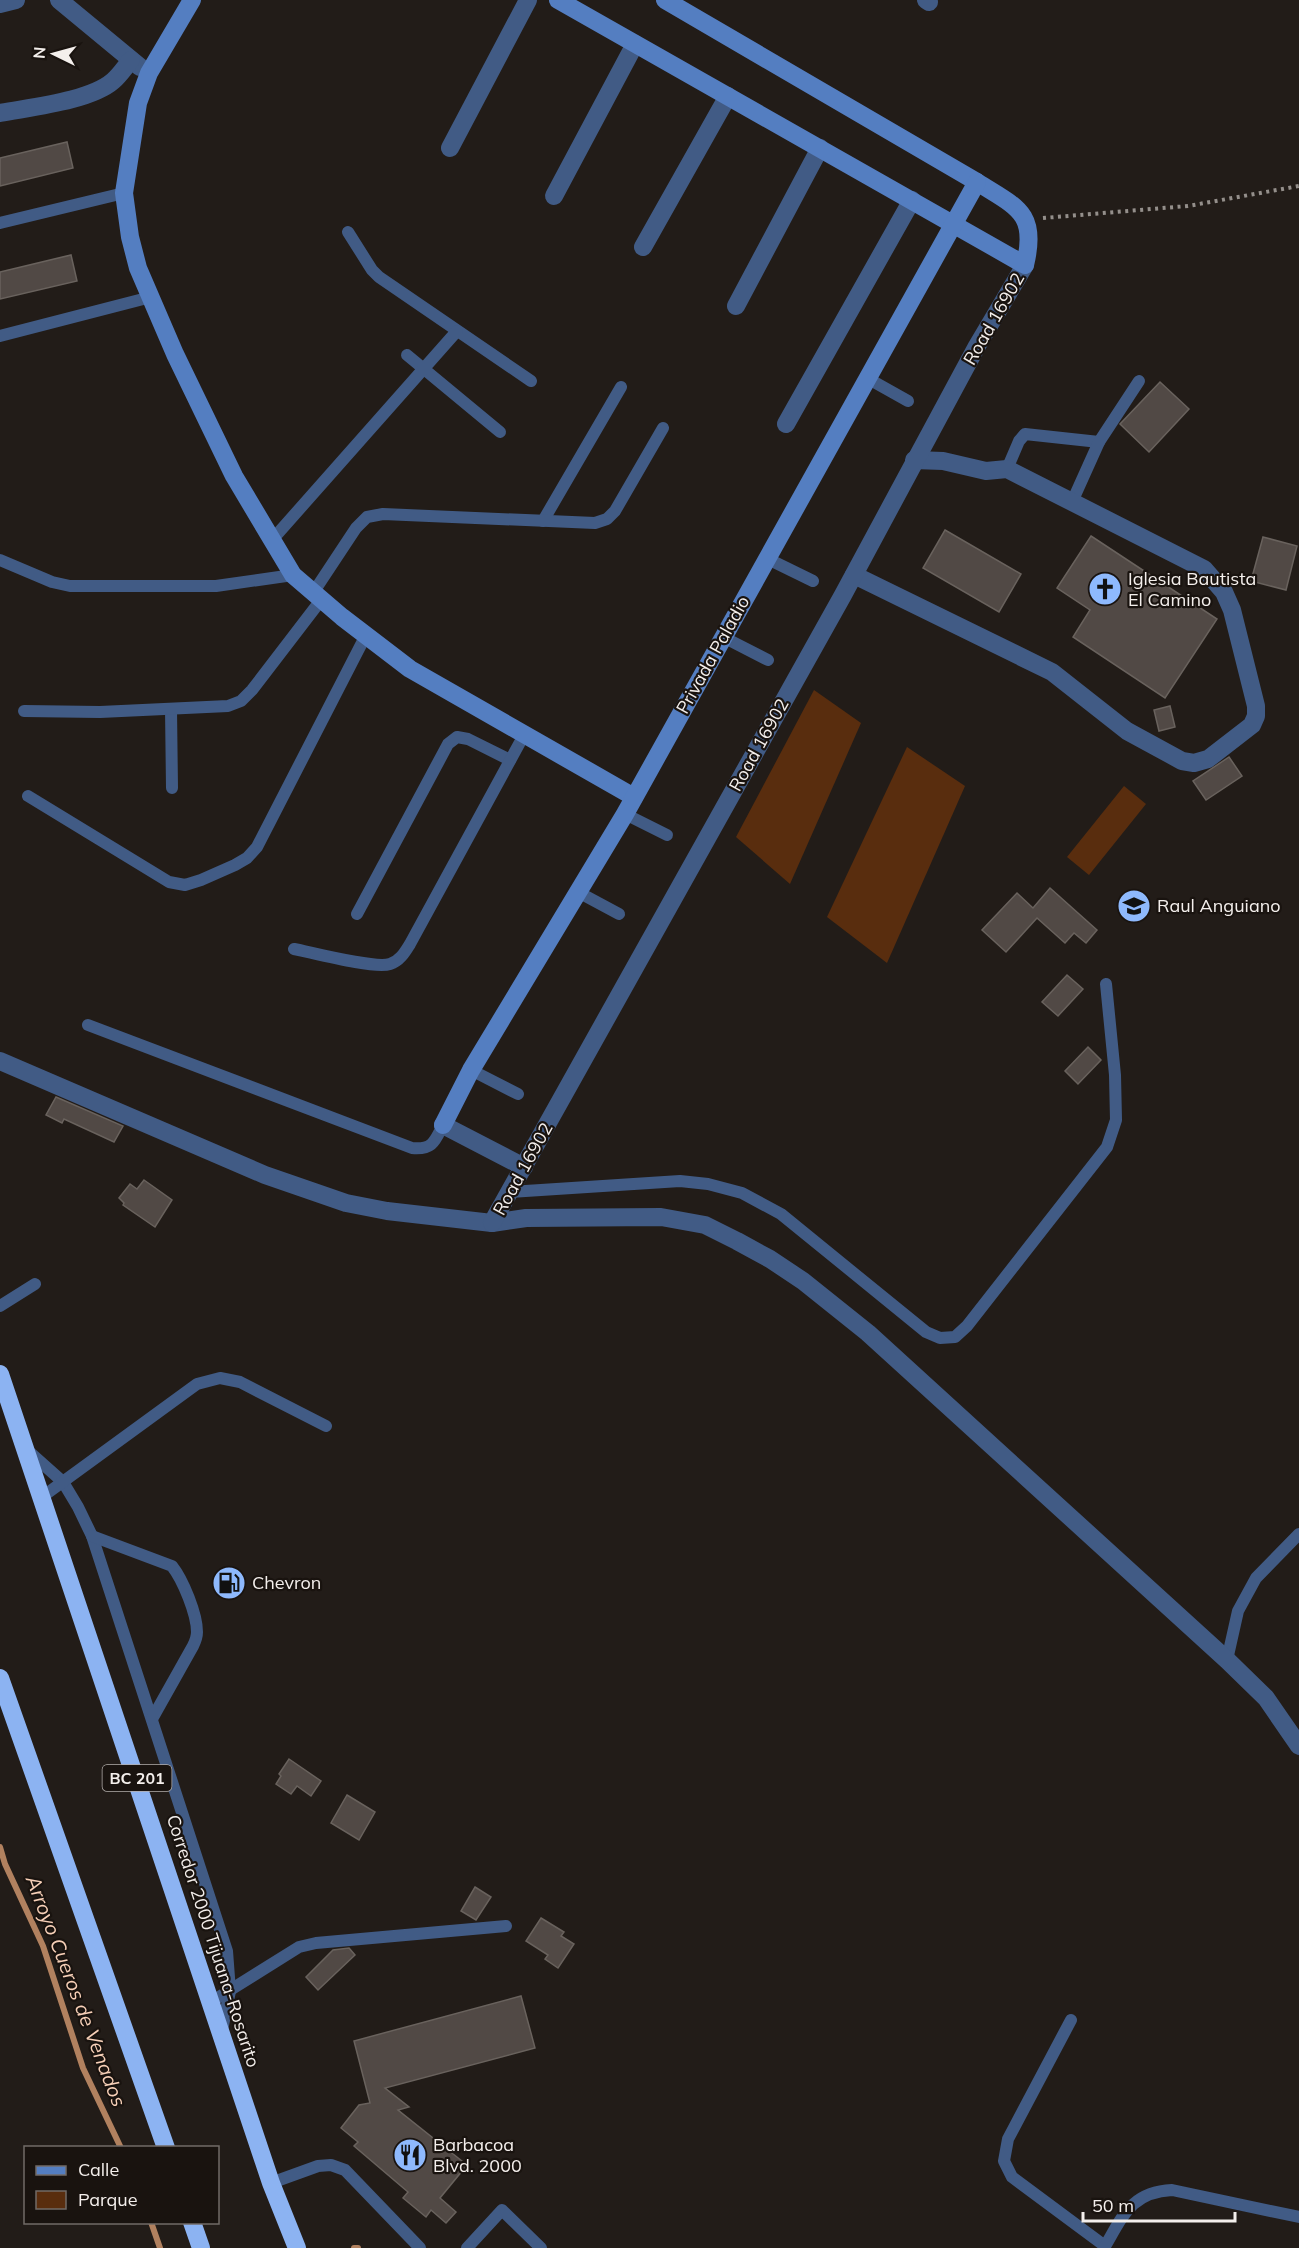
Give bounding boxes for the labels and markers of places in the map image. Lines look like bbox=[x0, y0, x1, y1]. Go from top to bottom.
place label: Iglesia Bautista El Camino bbox=[1128, 567, 1256, 611]
church icon: Iglesia Bautista El Camino bbox=[1087, 571, 1123, 607]
school or university icon: Raul Anguiano bbox=[1116, 888, 1152, 924]
place label: Raul Anguiano bbox=[1157, 894, 1281, 917]
fuel station icon: Chevron bbox=[211, 1565, 247, 1601]
place label: Chevron bbox=[252, 1571, 321, 1594]
place label: Barbacoa Blvd. 2000 bbox=[433, 2133, 522, 2177]
restaurant icon: Barbacoa Blvd. 2000 bbox=[392, 2137, 428, 2173]

